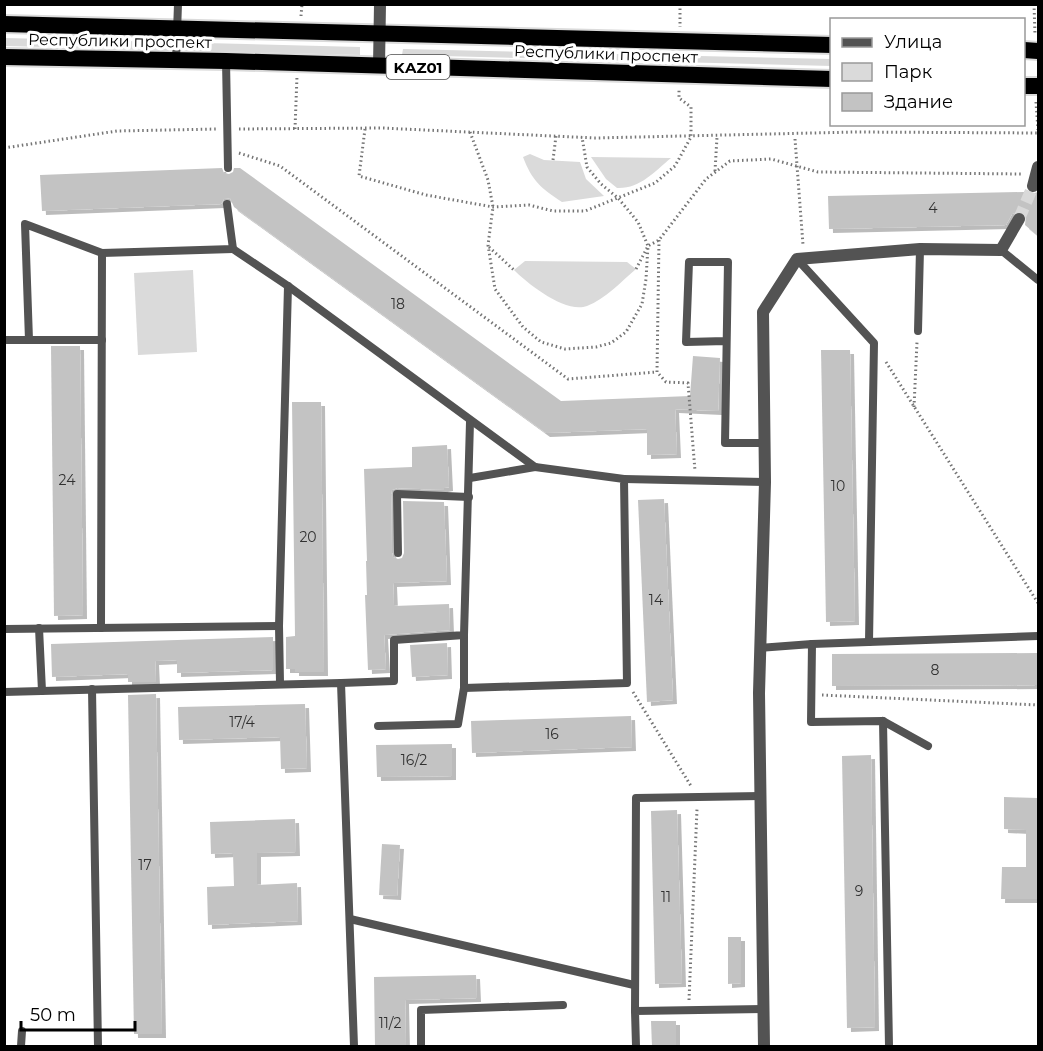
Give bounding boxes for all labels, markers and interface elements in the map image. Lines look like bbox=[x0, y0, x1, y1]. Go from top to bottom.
legend bbox=[830, 18, 1025, 126]
street label: Республики проспект bbox=[28, 30, 213, 52]
text: Улица bbox=[884, 31, 942, 53]
street label: Республики проспект bbox=[514, 41, 699, 67]
road number: KАZ01 bbox=[386, 55, 450, 79]
text: Парк bbox=[884, 61, 933, 83]
text: Здание bbox=[884, 91, 953, 113]
house number: 4 bbox=[928, 199, 938, 217]
house number: 18 bbox=[391, 295, 405, 313]
house number: 24 bbox=[59, 471, 76, 489]
house number: 10 bbox=[831, 477, 845, 495]
house number: 20 bbox=[299, 528, 317, 546]
house number: 14 bbox=[649, 591, 664, 609]
house number: 8 bbox=[931, 661, 940, 679]
house number: 17/4 bbox=[229, 713, 256, 731]
house number: 16 bbox=[545, 725, 559, 743]
house number: 16/2 bbox=[401, 751, 427, 769]
house number: 17 bbox=[138, 856, 152, 874]
house number: 9 bbox=[855, 882, 863, 900]
house number: 11 bbox=[661, 888, 671, 906]
scale bar bbox=[21, 994, 135, 1032]
text: 50 m bbox=[30, 1004, 76, 1026]
house number: 11/2 bbox=[379, 1014, 401, 1032]

